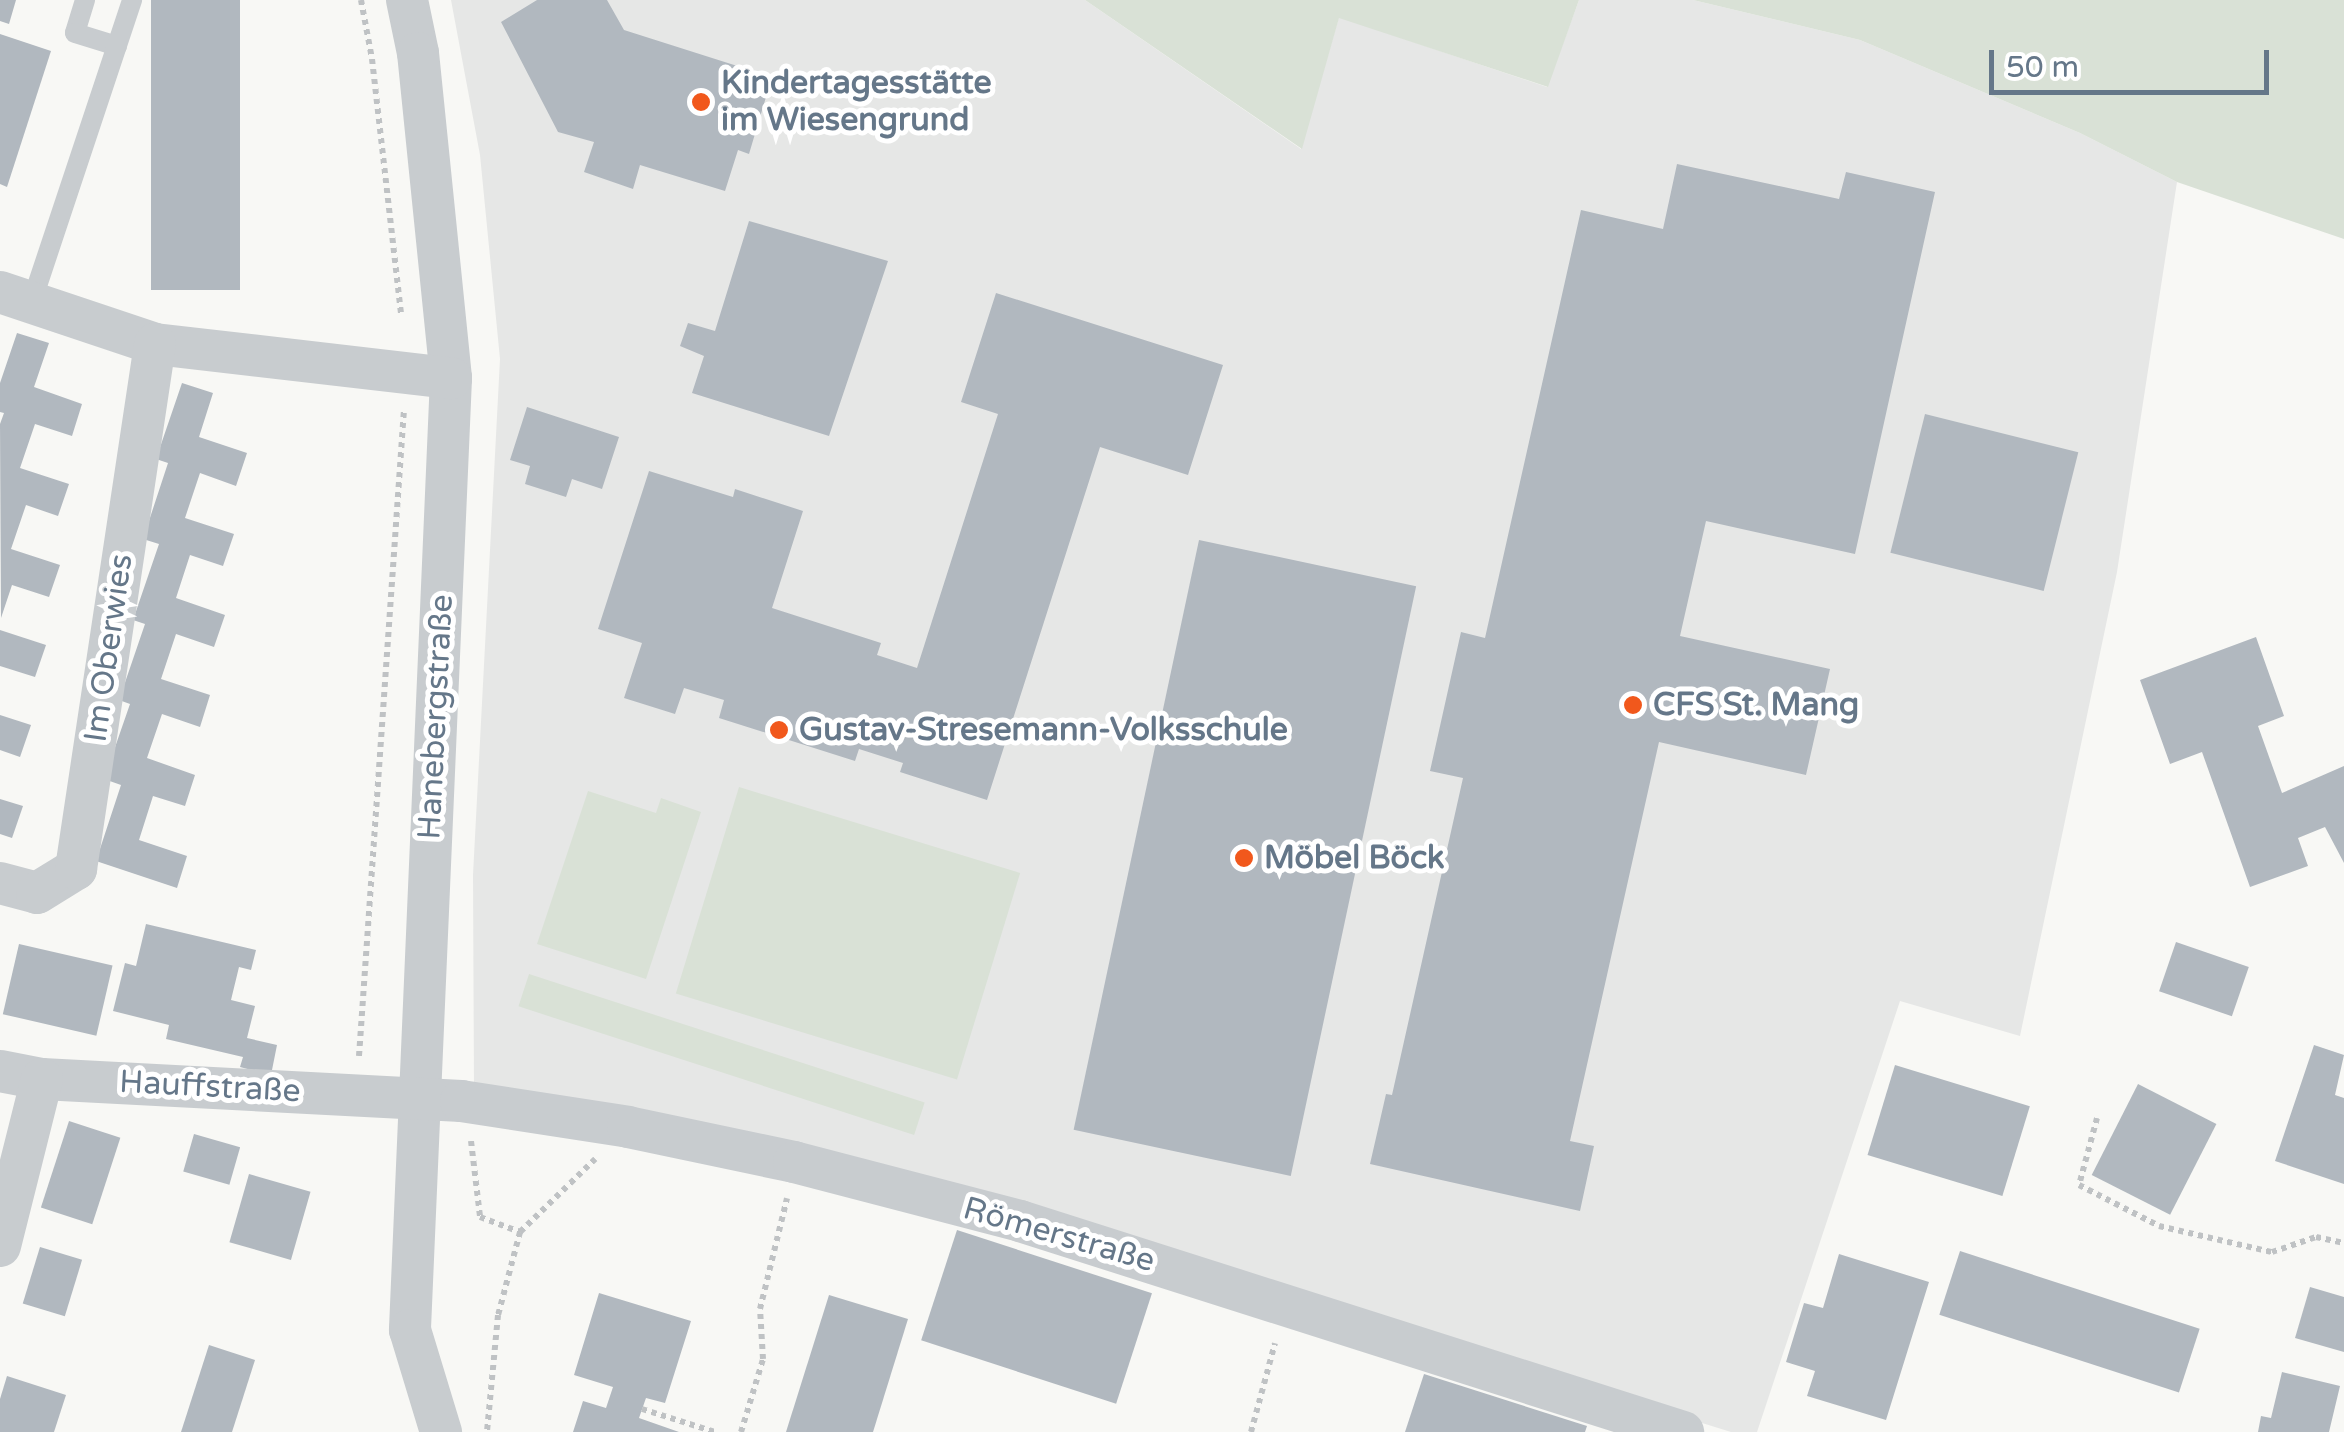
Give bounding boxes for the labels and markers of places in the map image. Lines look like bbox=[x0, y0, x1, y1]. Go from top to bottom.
place label: Kindertagesstätte im Wiesengrund bbox=[721, 65, 992, 140]
marker: Kindertagesstätte im Wiesengrund bbox=[690, 91, 712, 113]
place label: CFS St. Mang bbox=[1653, 686, 1859, 724]
marker: CFS St. Mang bbox=[1622, 694, 1644, 716]
place label: Gustav-Stresemann-Volksschule bbox=[799, 711, 1288, 749]
marker: Gustav-Stresemann-Volksschule bbox=[768, 719, 790, 741]
place label: Möbel Böck bbox=[1264, 839, 1444, 877]
marker: Möbel Böck bbox=[1233, 847, 1255, 869]

